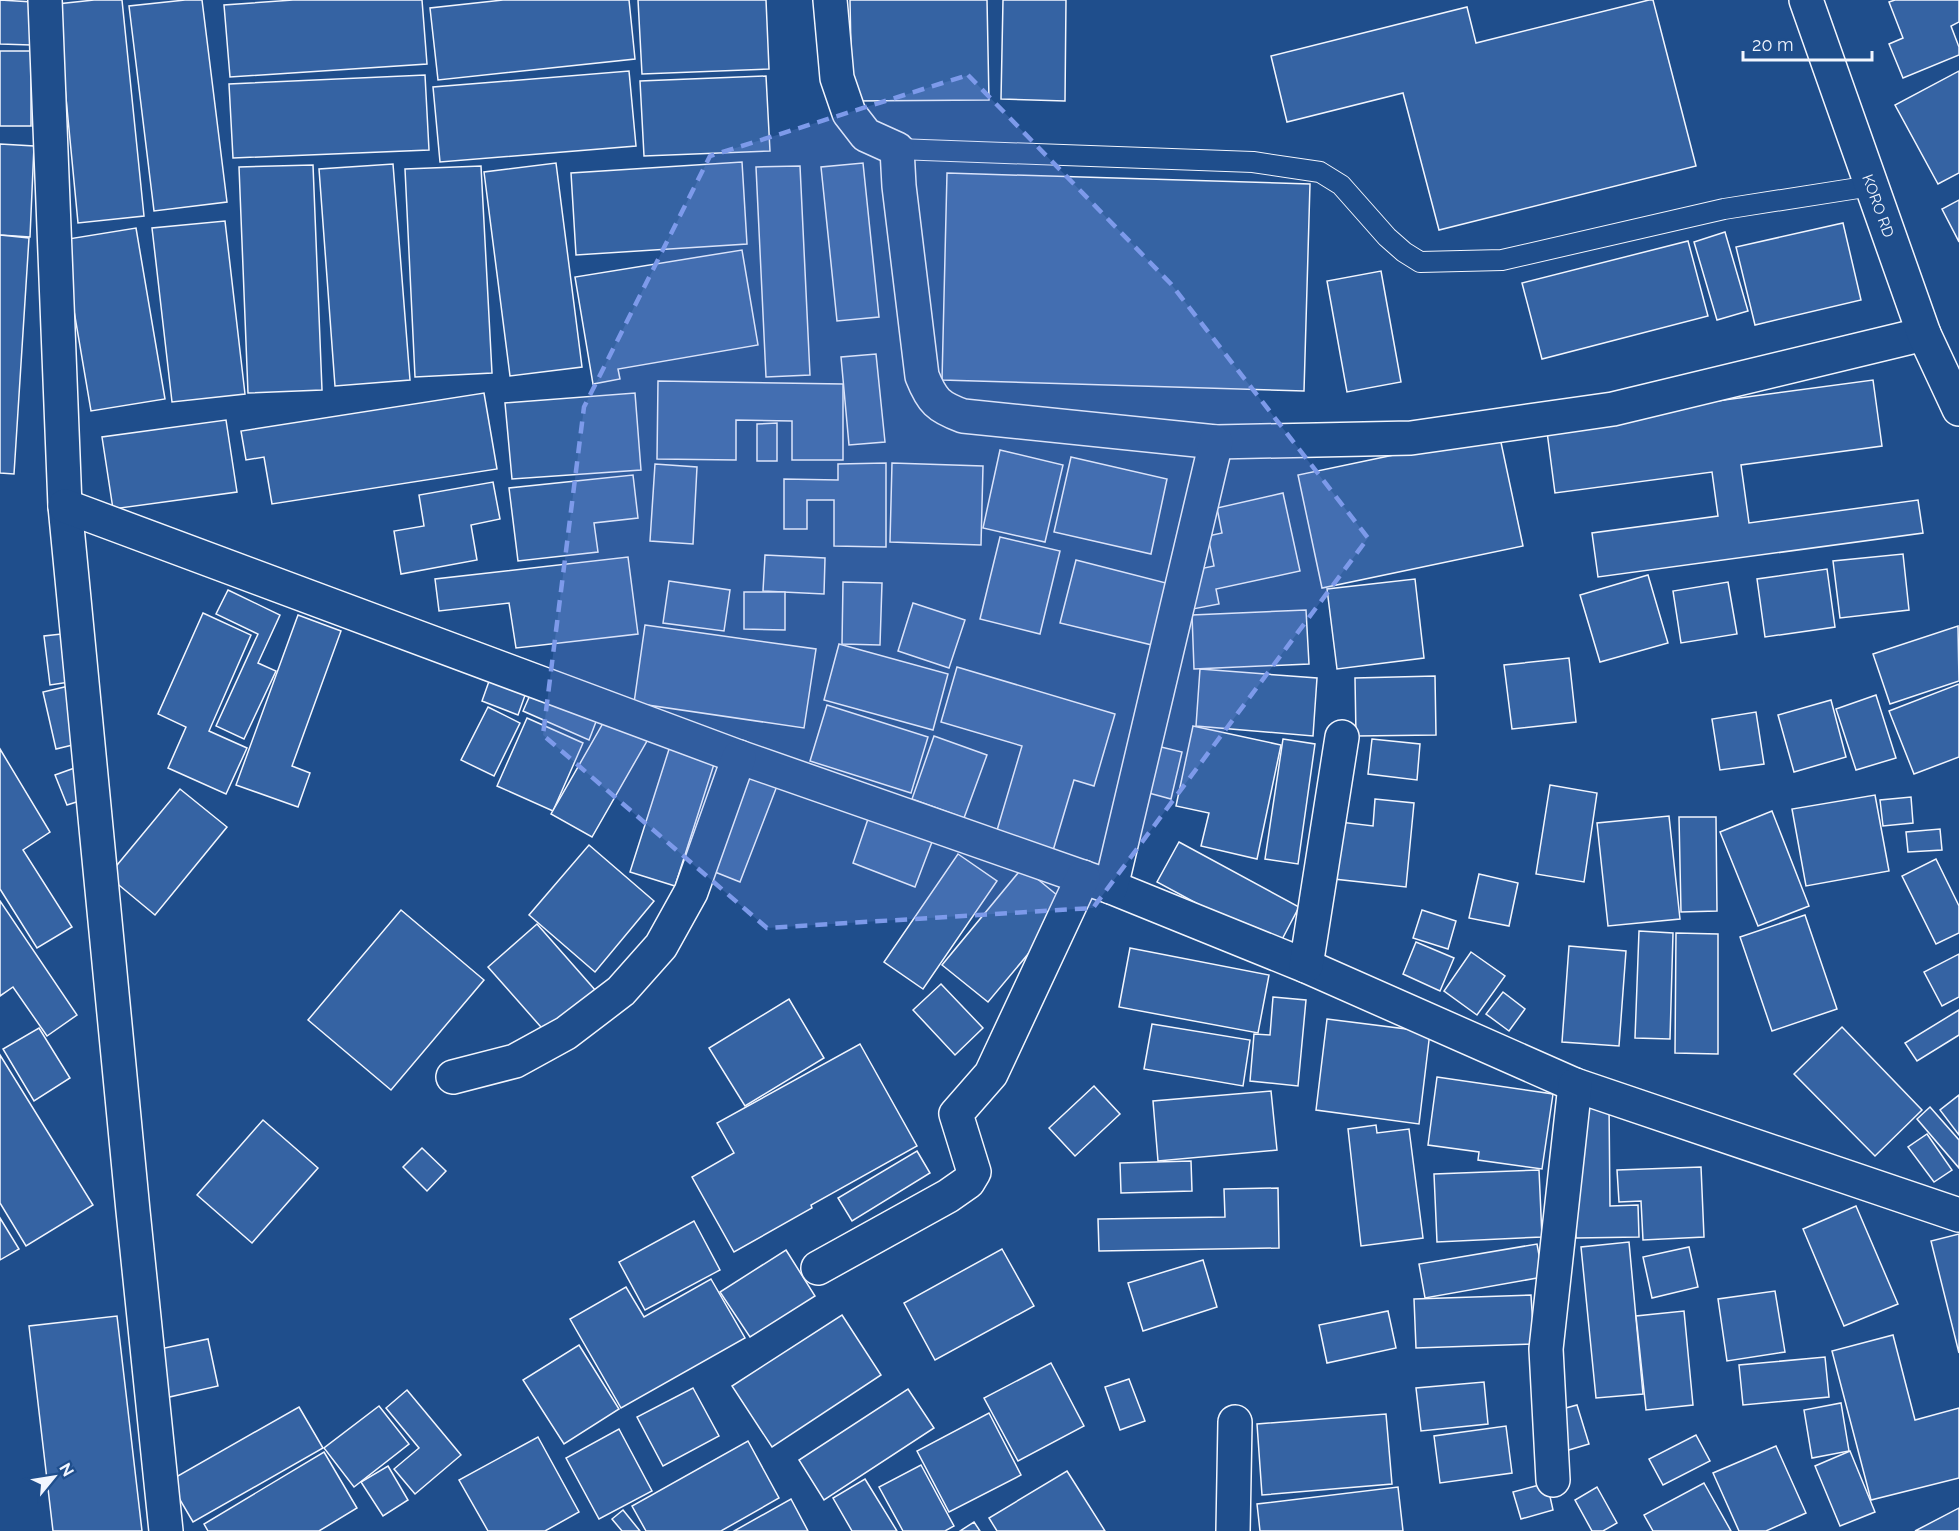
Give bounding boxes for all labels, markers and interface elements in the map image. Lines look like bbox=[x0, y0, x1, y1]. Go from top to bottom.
scale bar bbox=[1743, 24, 1872, 62]
text: 20 m bbox=[1752, 34, 1794, 55]
street label: KORO RD bbox=[1858, 172, 1898, 240]
north arrow bbox=[24, 1447, 84, 1507]
text: N bbox=[55, 1460, 78, 1480]

